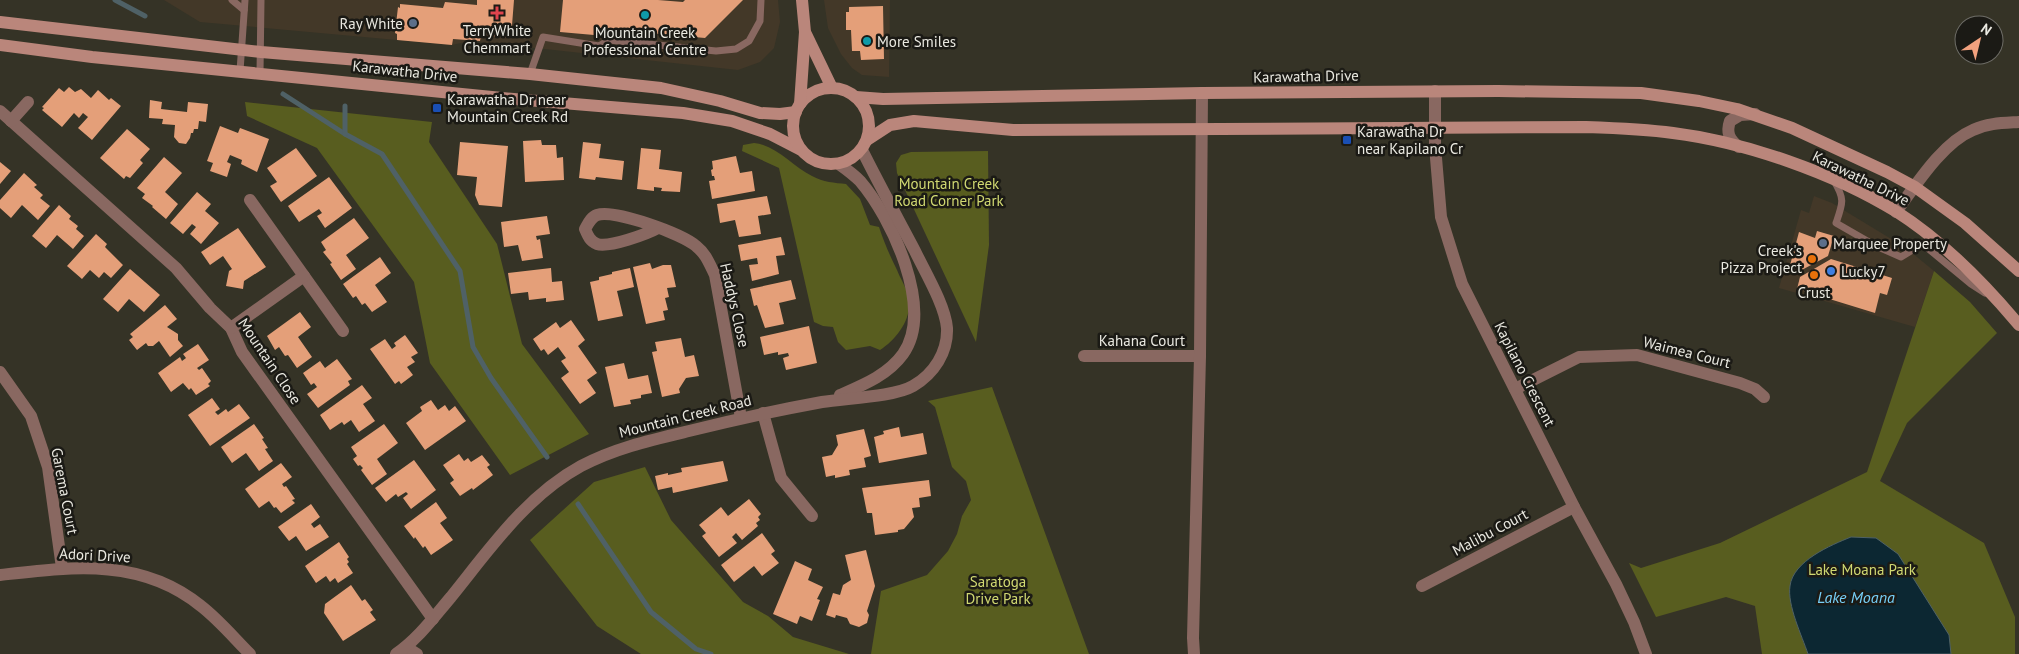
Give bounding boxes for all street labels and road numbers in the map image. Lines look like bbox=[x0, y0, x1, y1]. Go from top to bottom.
street label: Karawatha Drive bbox=[352, 56, 458, 86]
street label: Karawatha Drive bbox=[1253, 66, 1359, 86]
street label: Karawatha Drive bbox=[1809, 146, 1913, 210]
street label: Haddys Close bbox=[716, 261, 754, 349]
street label: Mountain Close bbox=[234, 314, 306, 408]
street label: Kapilano Crescent bbox=[1490, 318, 1560, 430]
street label: Kahana Court bbox=[1099, 331, 1185, 350]
street label: Waimea Court bbox=[1641, 332, 1733, 372]
street label: Mountain Creek Road bbox=[617, 390, 753, 442]
street label: Garema Court bbox=[47, 446, 83, 536]
street label: Malibu Court bbox=[1449, 504, 1531, 560]
street label: Adori Drive bbox=[59, 544, 131, 566]

